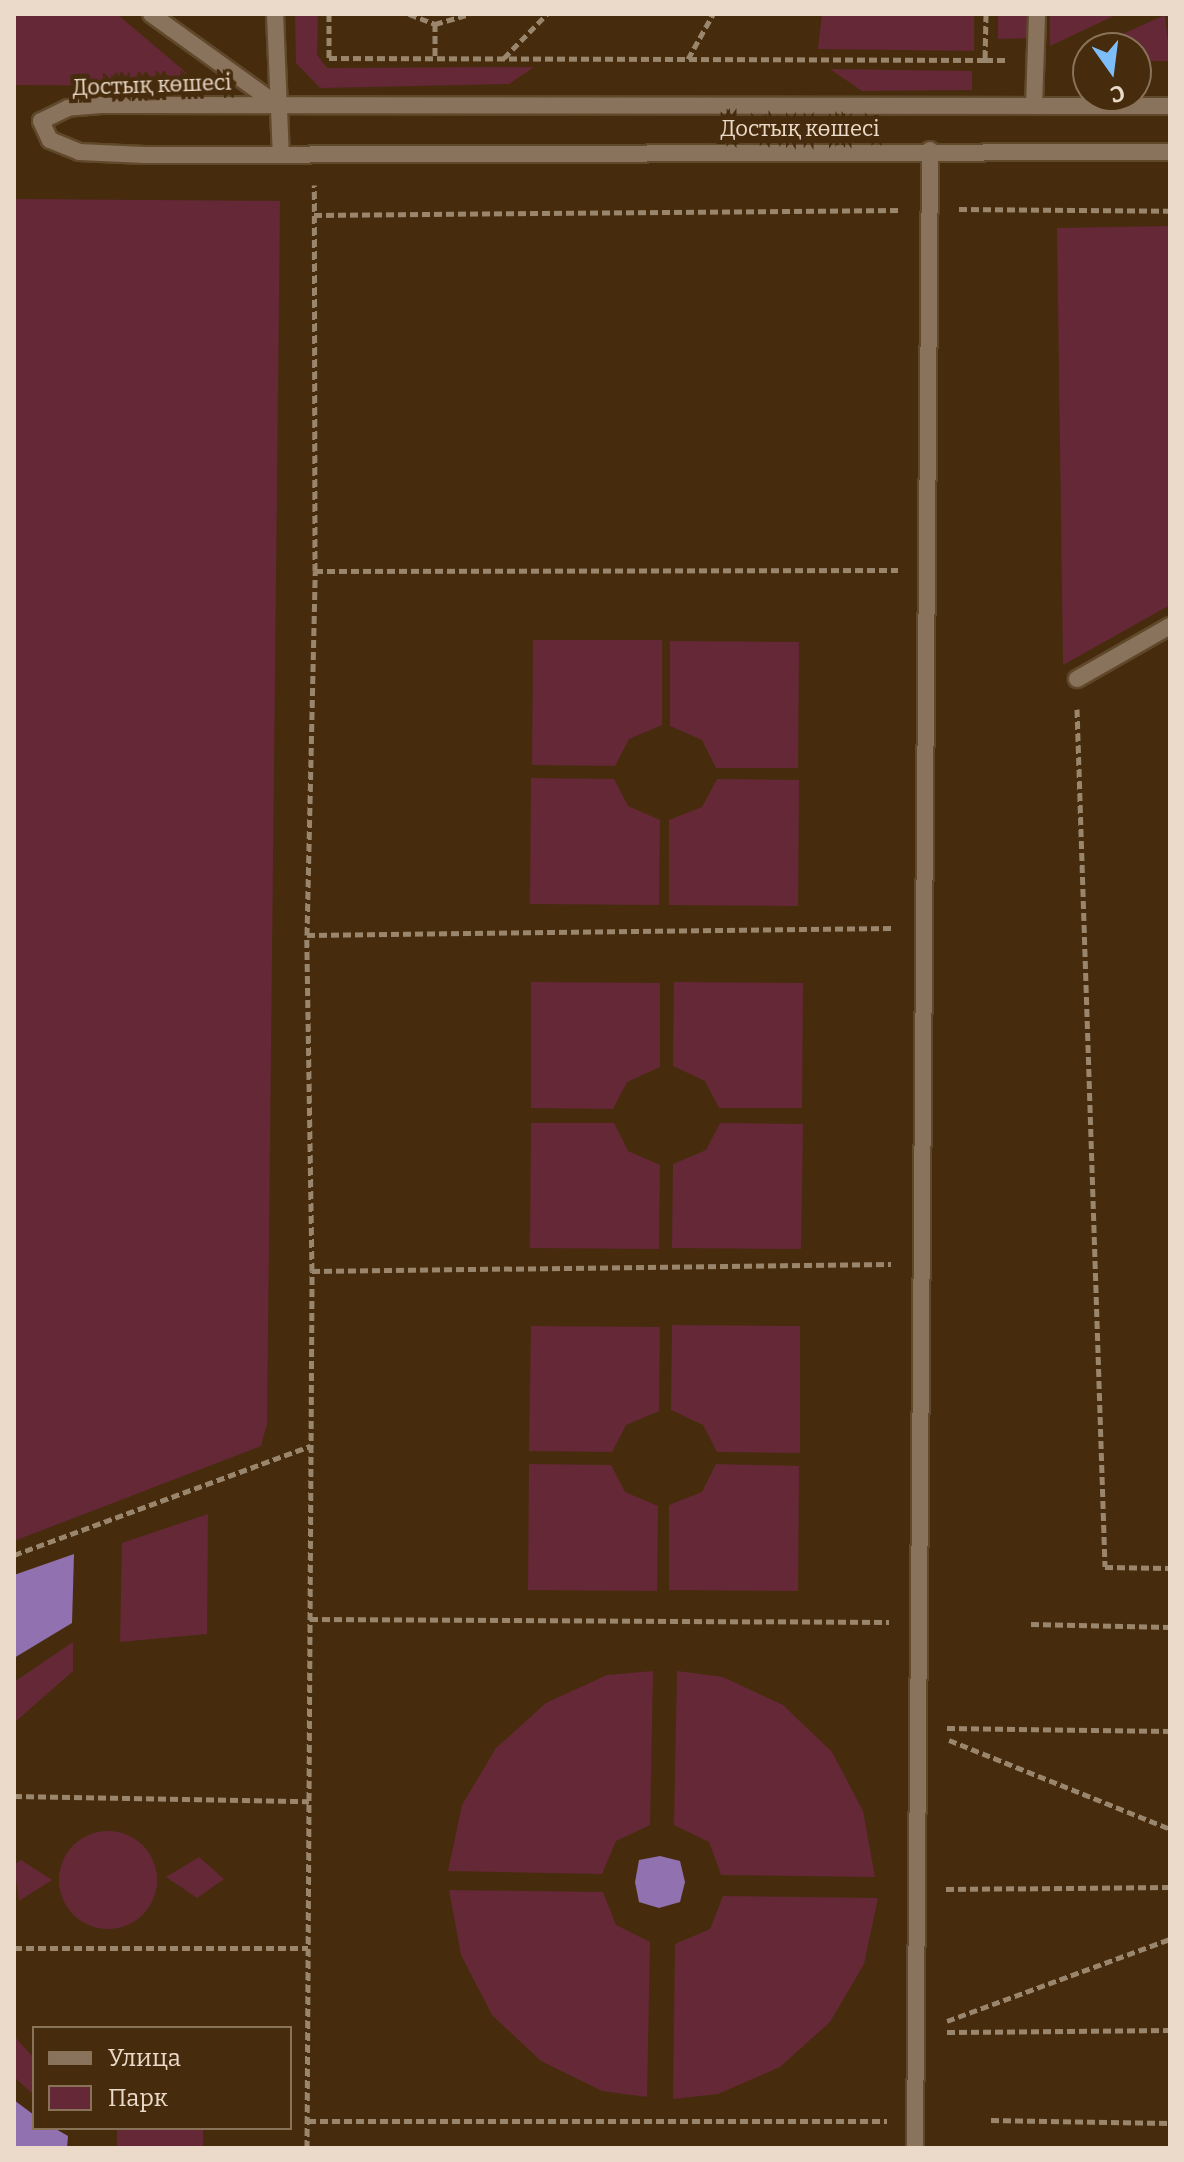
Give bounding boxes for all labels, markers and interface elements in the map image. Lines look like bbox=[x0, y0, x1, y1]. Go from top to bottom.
north arrow bbox=[1072, 32, 1152, 112]
street label: Достық көшесі bbox=[72, 69, 232, 101]
text: С bbox=[1107, 79, 1127, 109]
street label: Достық көшесі bbox=[720, 116, 880, 142]
legend bbox=[32, 2026, 292, 2130]
text: Улица bbox=[108, 2044, 181, 2072]
text: Парк bbox=[108, 2084, 168, 2112]

